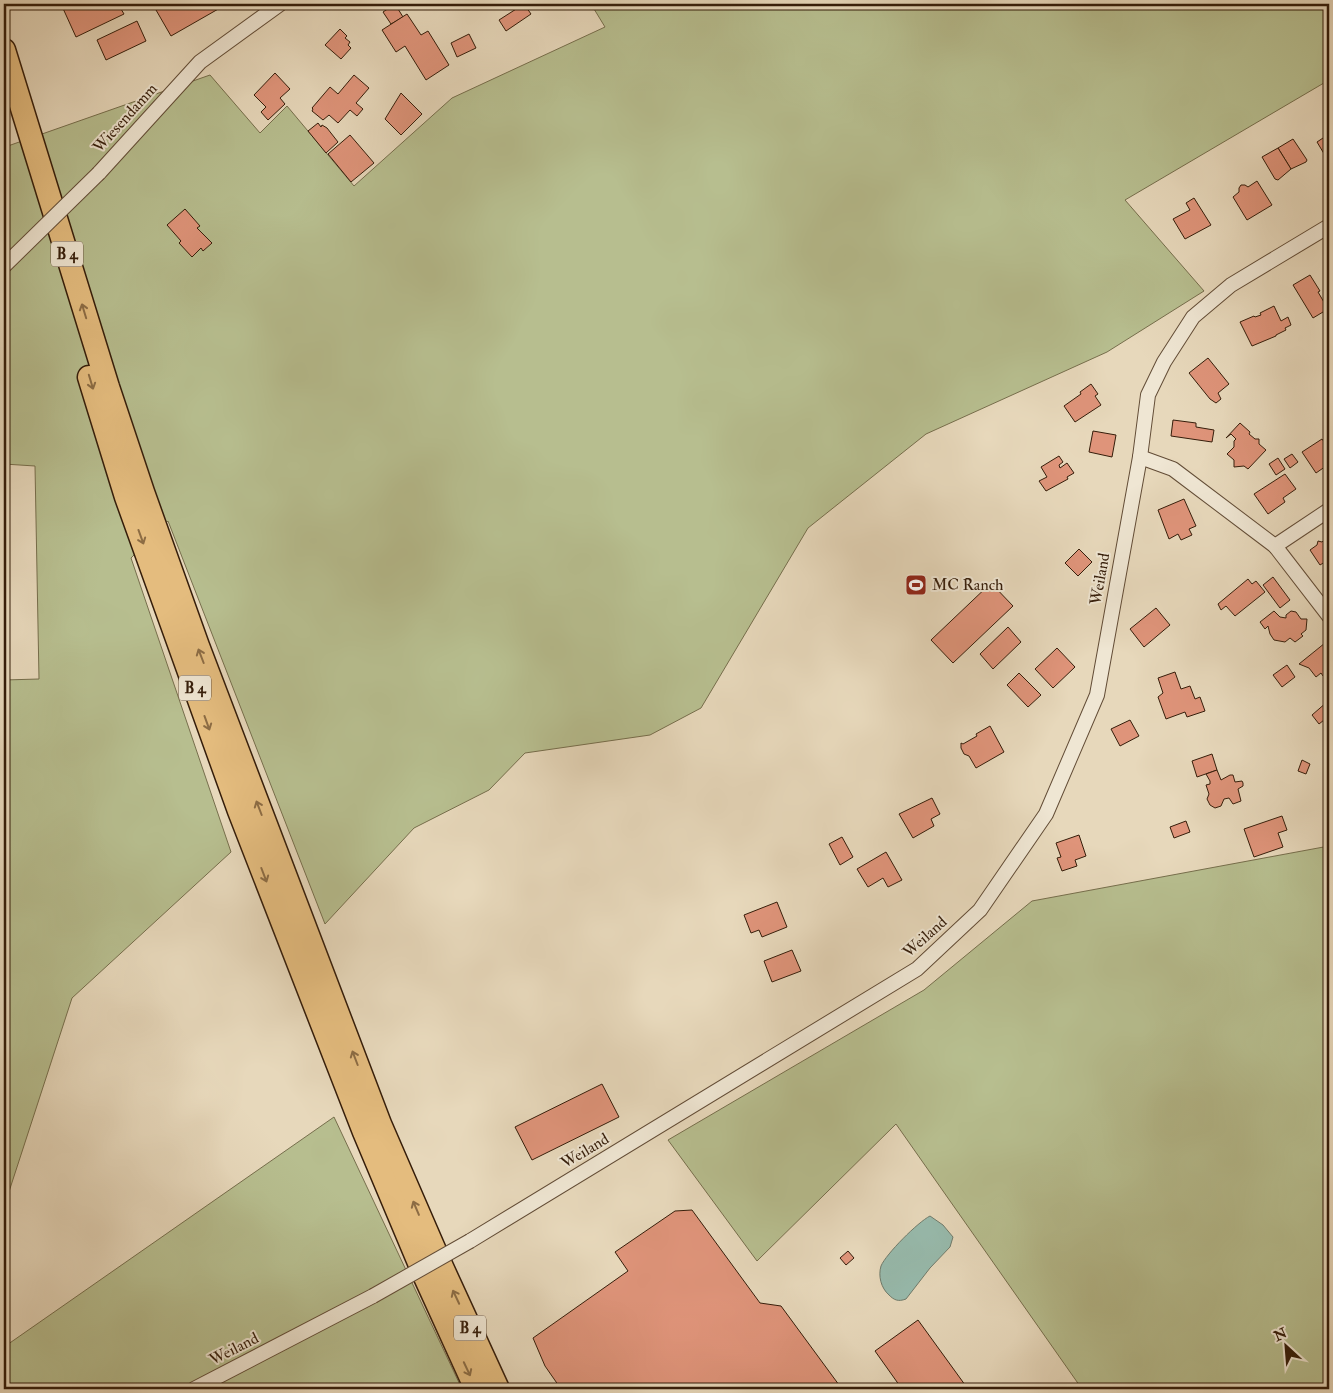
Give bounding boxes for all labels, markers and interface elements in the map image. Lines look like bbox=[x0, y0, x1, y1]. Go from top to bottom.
street label: Wiesendamm bbox=[88, 79, 162, 158]
road number: B 4 bbox=[51, 242, 83, 266]
one-way arrow bbox=[79, 303, 89, 319]
one-way arrow bbox=[86, 374, 96, 390]
one-way arrow bbox=[136, 529, 146, 545]
street label: Weiland bbox=[1085, 551, 1114, 608]
sports icon: MC Ranch bbox=[904, 573, 928, 597]
place label: MC Ranch bbox=[932, 575, 1004, 595]
one-way arrow bbox=[196, 649, 205, 664]
road number: B 4 bbox=[179, 676, 211, 700]
one-way arrow bbox=[203, 715, 212, 730]
one-way arrow bbox=[253, 801, 263, 816]
one-way arrow bbox=[259, 867, 269, 882]
street label: Weiland bbox=[898, 912, 951, 963]
one-way arrow bbox=[349, 1051, 359, 1066]
street label: Weiland bbox=[556, 1129, 613, 1174]
one-way arrow bbox=[411, 1201, 421, 1216]
one-way arrow bbox=[450, 1290, 460, 1305]
road number: B 4 bbox=[454, 1316, 486, 1340]
north arrow bbox=[1260, 1320, 1310, 1370]
text: N bbox=[1270, 1324, 1290, 1346]
street label: Weiland bbox=[205, 1328, 262, 1370]
one-way arrow bbox=[462, 1361, 472, 1376]

